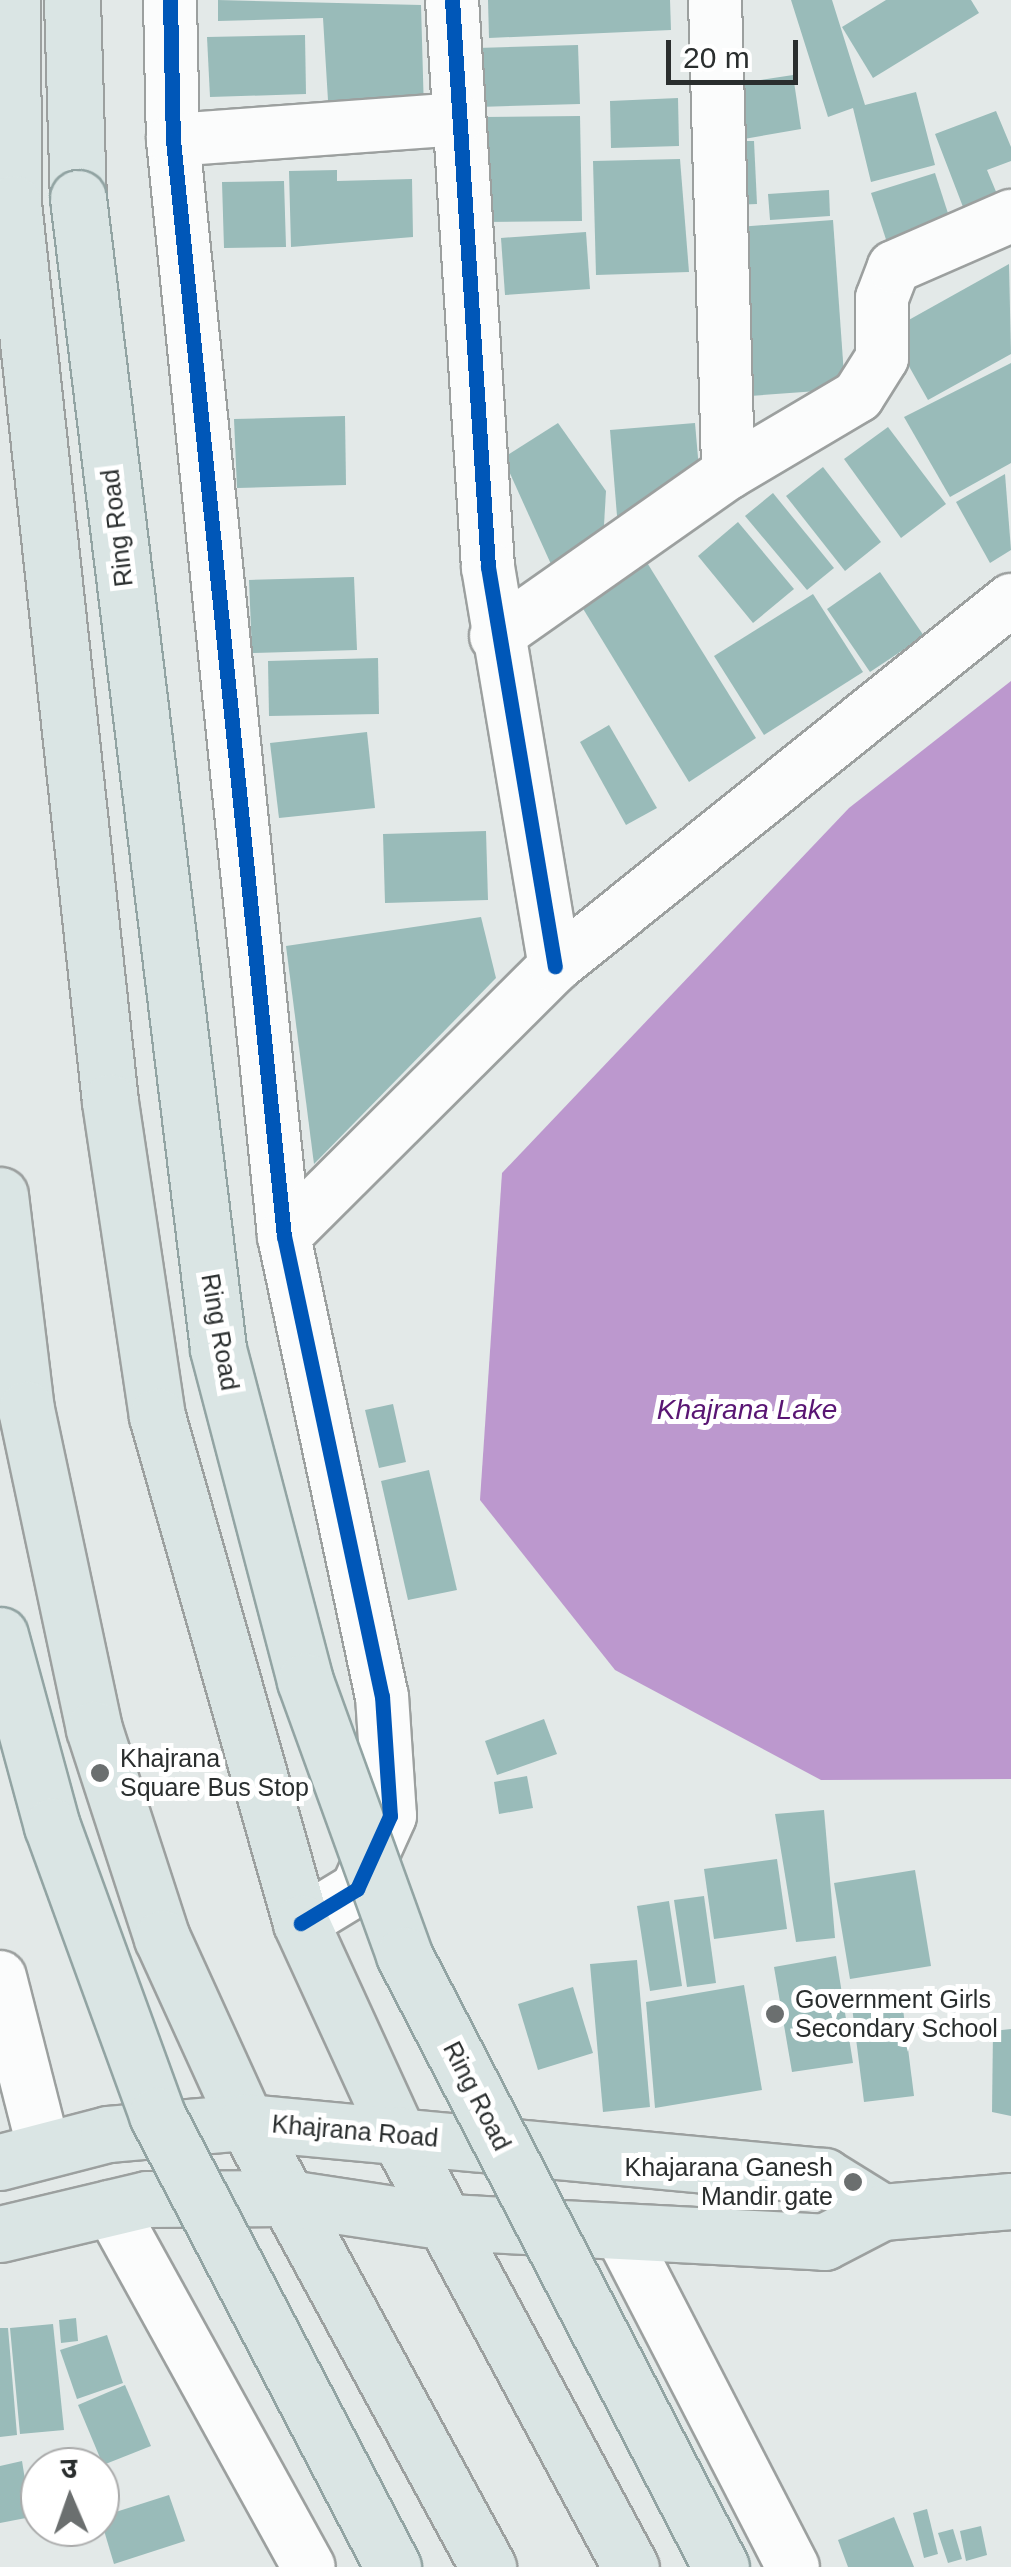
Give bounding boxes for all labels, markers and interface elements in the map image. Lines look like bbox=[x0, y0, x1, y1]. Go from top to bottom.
scale bar bbox=[671, 20, 804, 82]
text: 20 m bbox=[683, 41, 750, 74]
street label: Ring Road bbox=[95, 468, 139, 588]
street label: Ring Road bbox=[195, 1271, 245, 1393]
water label: Khajrana Lake bbox=[657, 1393, 837, 1427]
place label: Khajrana Square Bus Stop bbox=[120, 1744, 309, 1803]
marker: Khajrana Square Bus Stop bbox=[89, 1762, 111, 1784]
place label: Government Girls Secondary School bbox=[795, 1985, 998, 2044]
marker: Government Girls Secondary School bbox=[764, 2003, 786, 2025]
street label: Ring Road bbox=[437, 2037, 517, 2155]
street label: Khajrana Road bbox=[271, 2109, 439, 2153]
place label: Khajarana Ganesh Mandir gate bbox=[625, 2153, 833, 2212]
marker: Khajarana Ganesh Mandir gate bbox=[842, 2171, 864, 2193]
north arrow bbox=[20, 2447, 120, 2547]
text: उ bbox=[60, 2453, 78, 2484]

